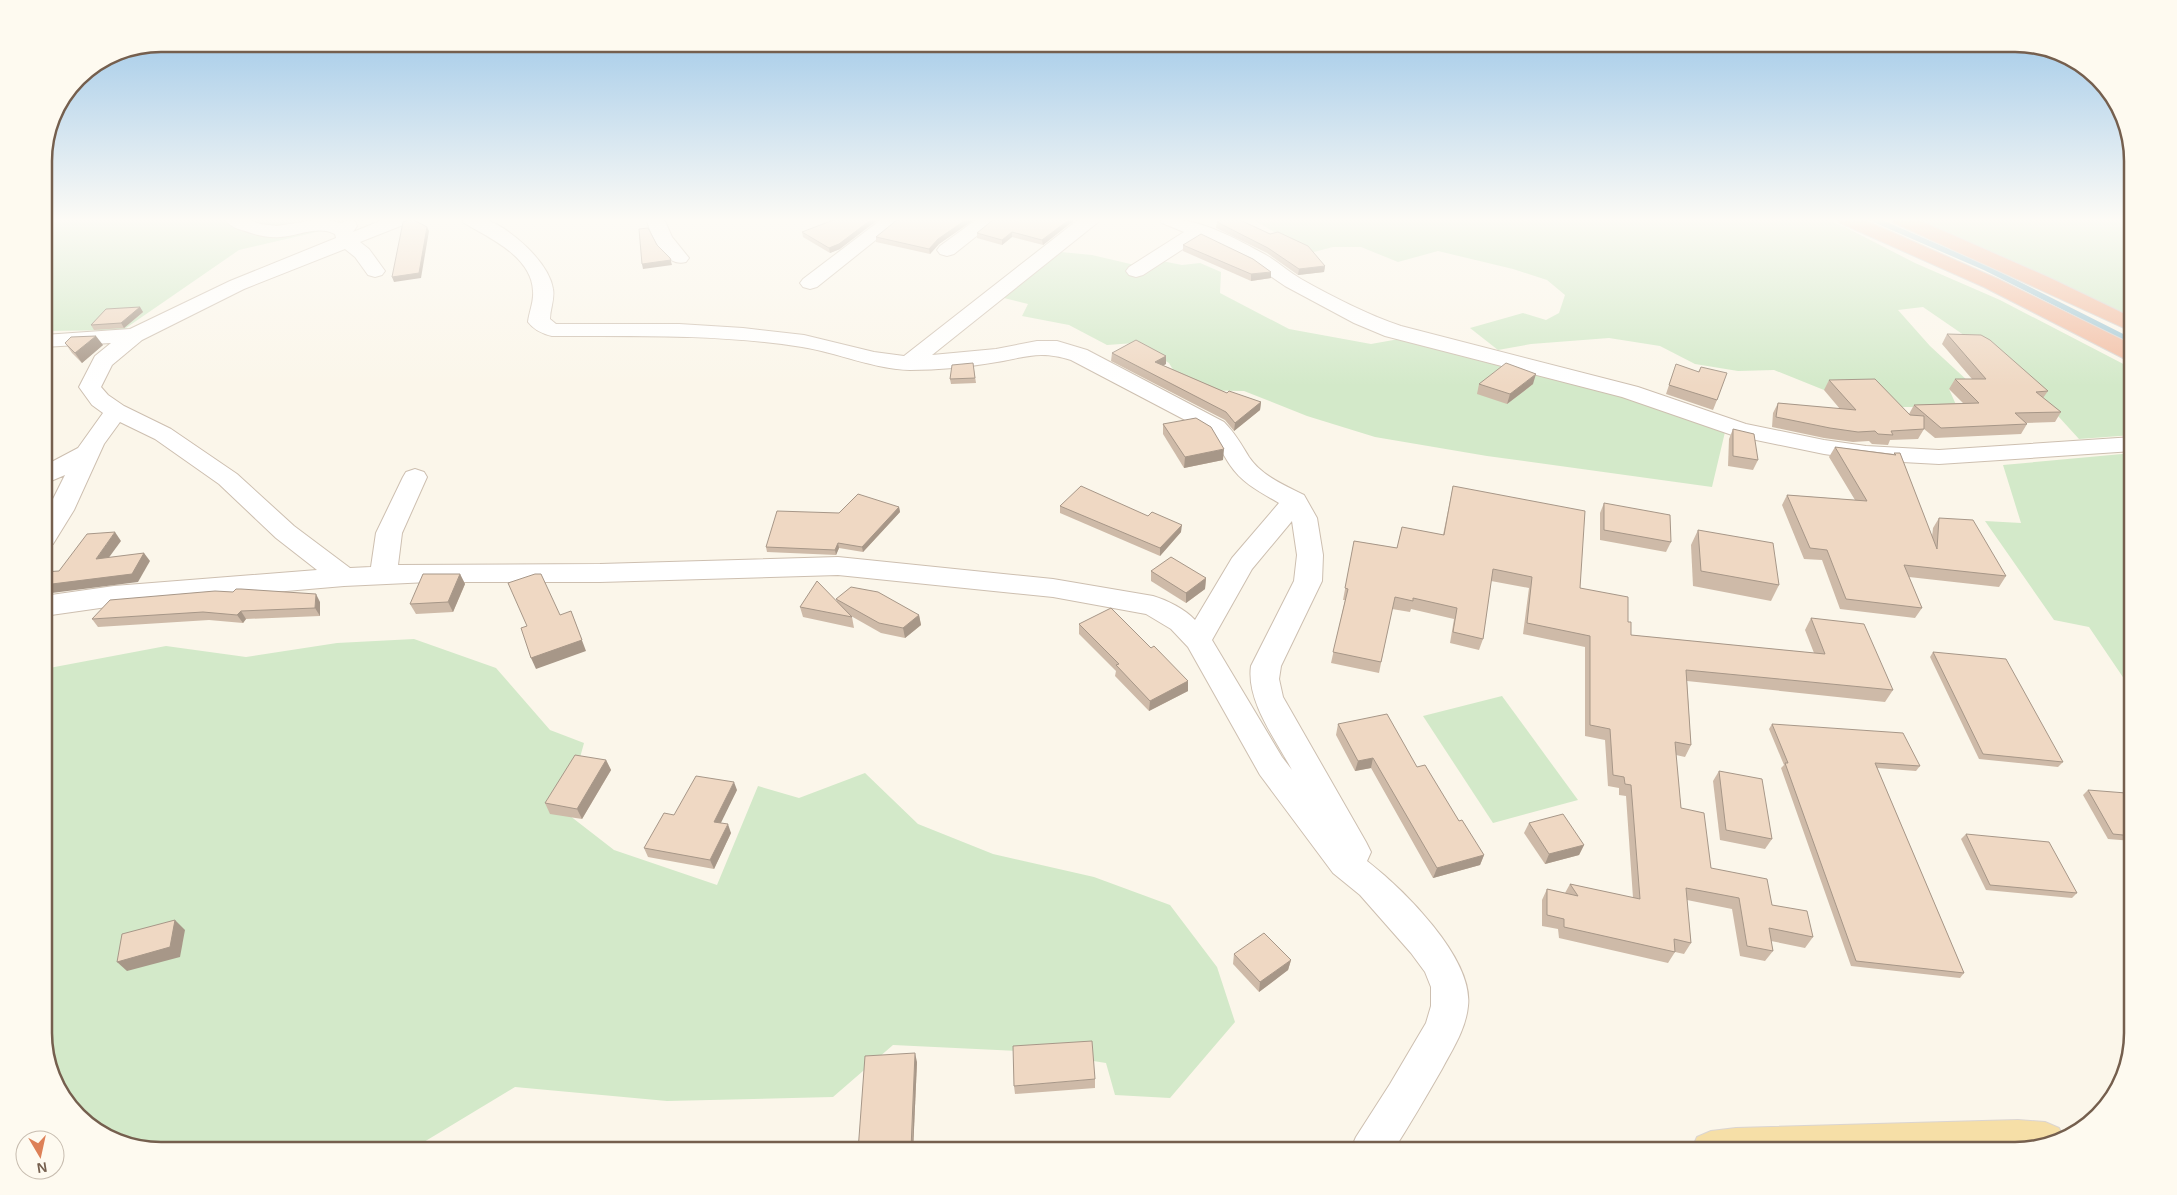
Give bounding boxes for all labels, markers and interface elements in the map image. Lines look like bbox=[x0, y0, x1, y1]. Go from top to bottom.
north arrow bbox=[15, 1130, 65, 1180]
text: N bbox=[36, 1159, 48, 1177]

